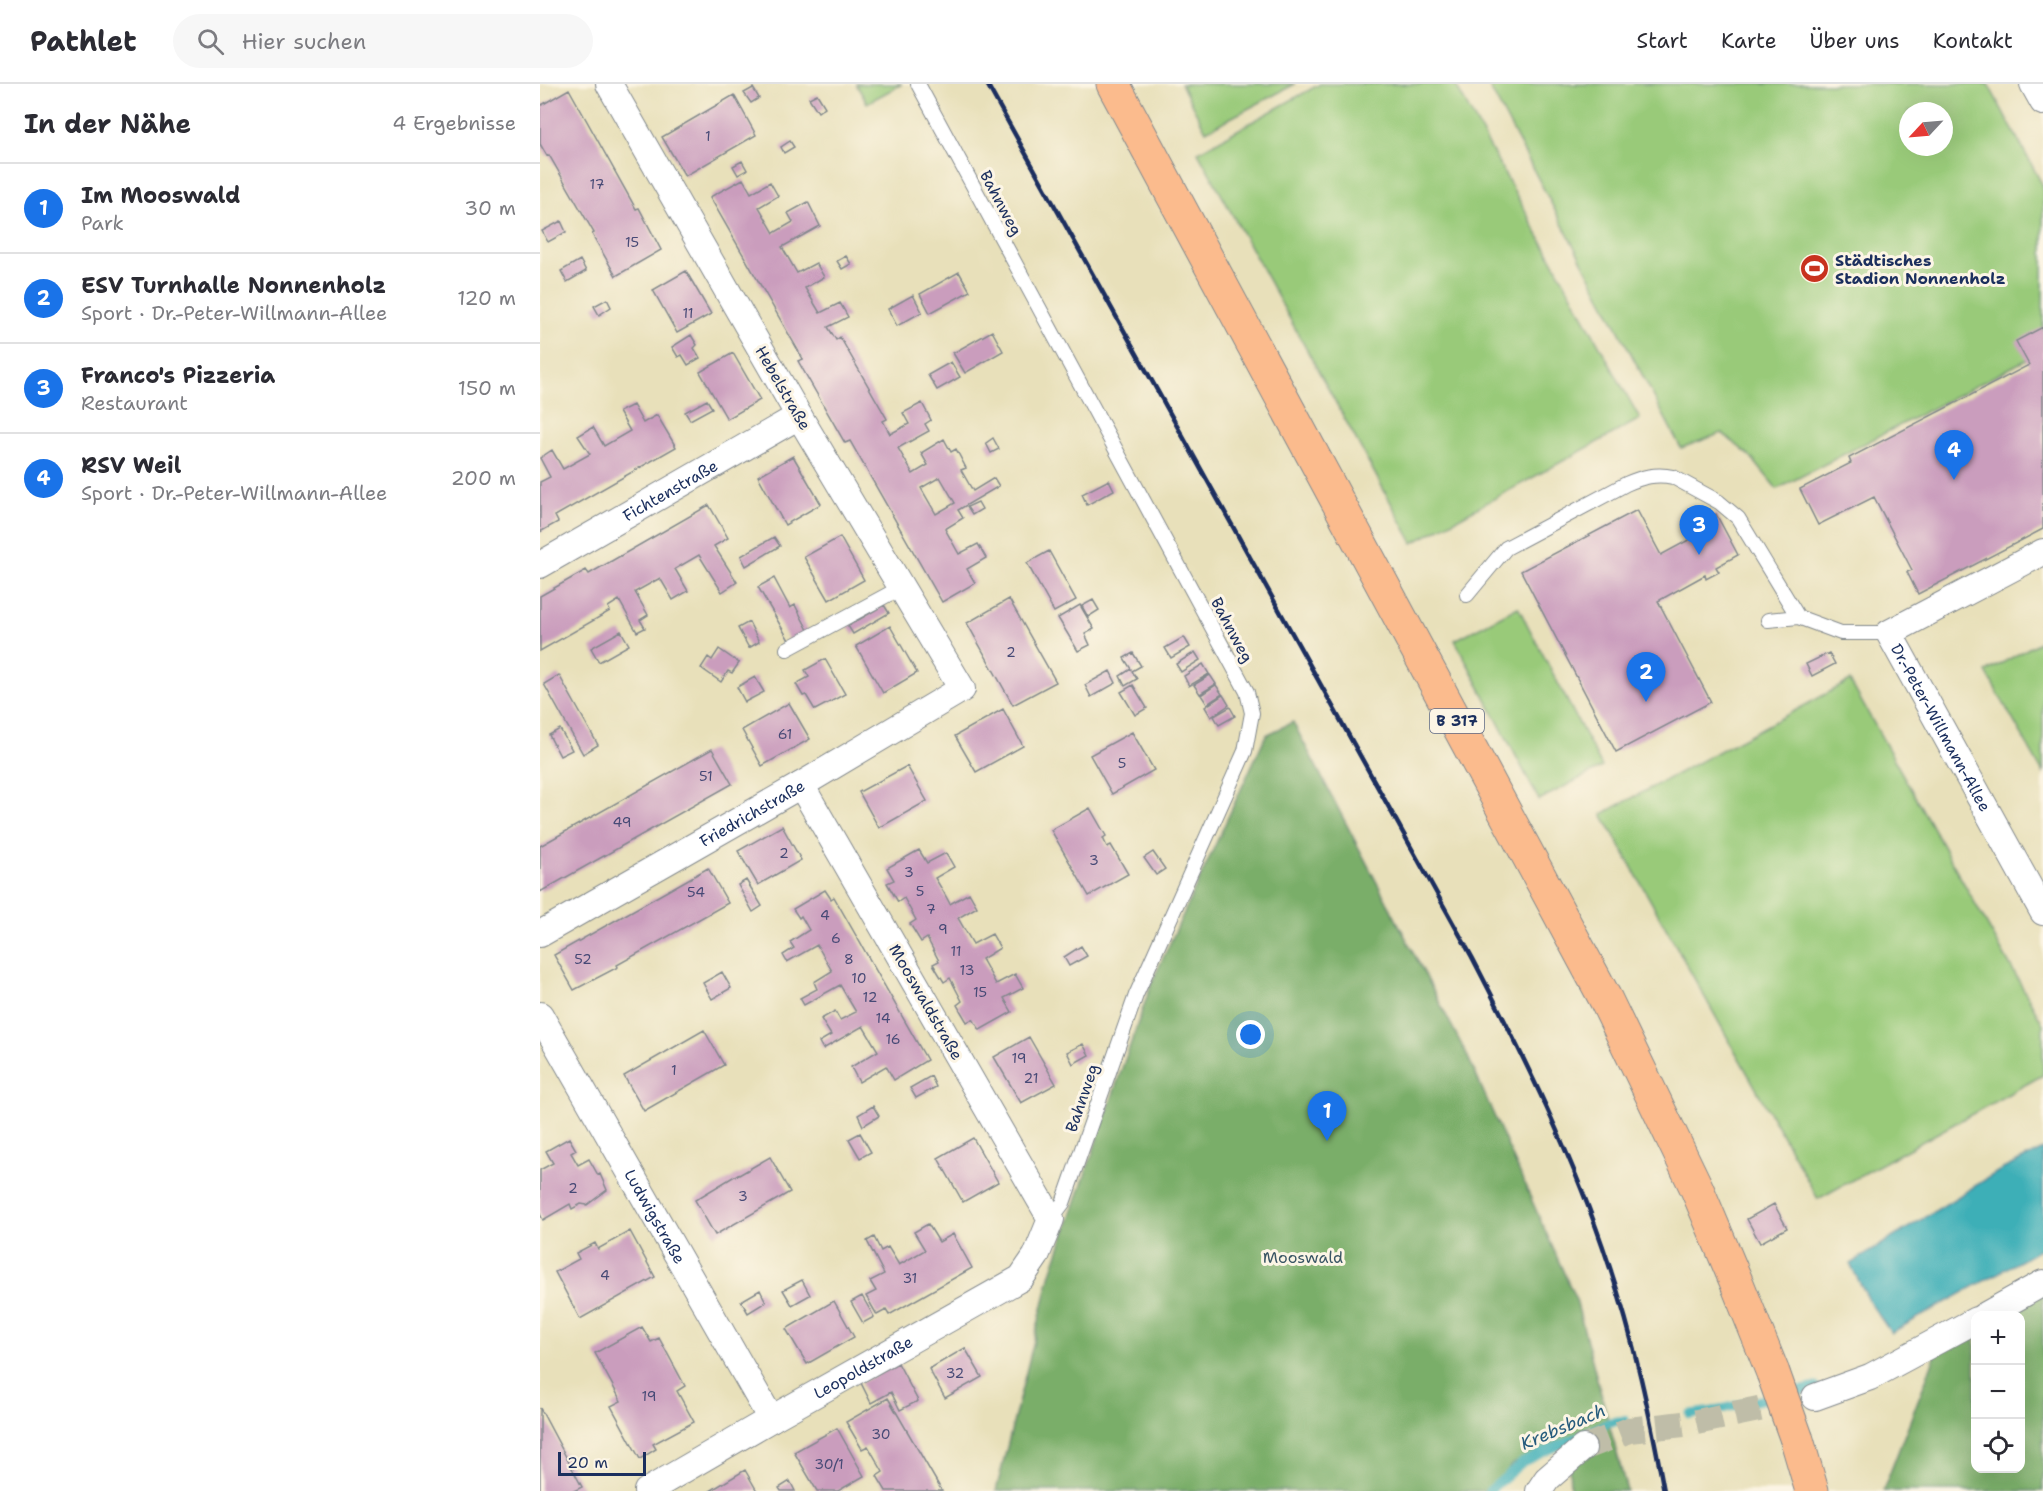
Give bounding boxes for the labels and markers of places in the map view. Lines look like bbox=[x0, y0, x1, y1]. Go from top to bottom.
place label: Städtisches Stadion Nonnenholz bbox=[1835, 250, 2006, 289]
sports icon: Städtisches Stadion Nonnenholz bbox=[1798, 253, 1830, 285]
pin: 4 bbox=[1934, 430, 1974, 480]
pin: 3 bbox=[1680, 506, 1718, 555]
pin: 2 bbox=[1626, 652, 1666, 702]
pin: 1 bbox=[1308, 1092, 1346, 1141]

